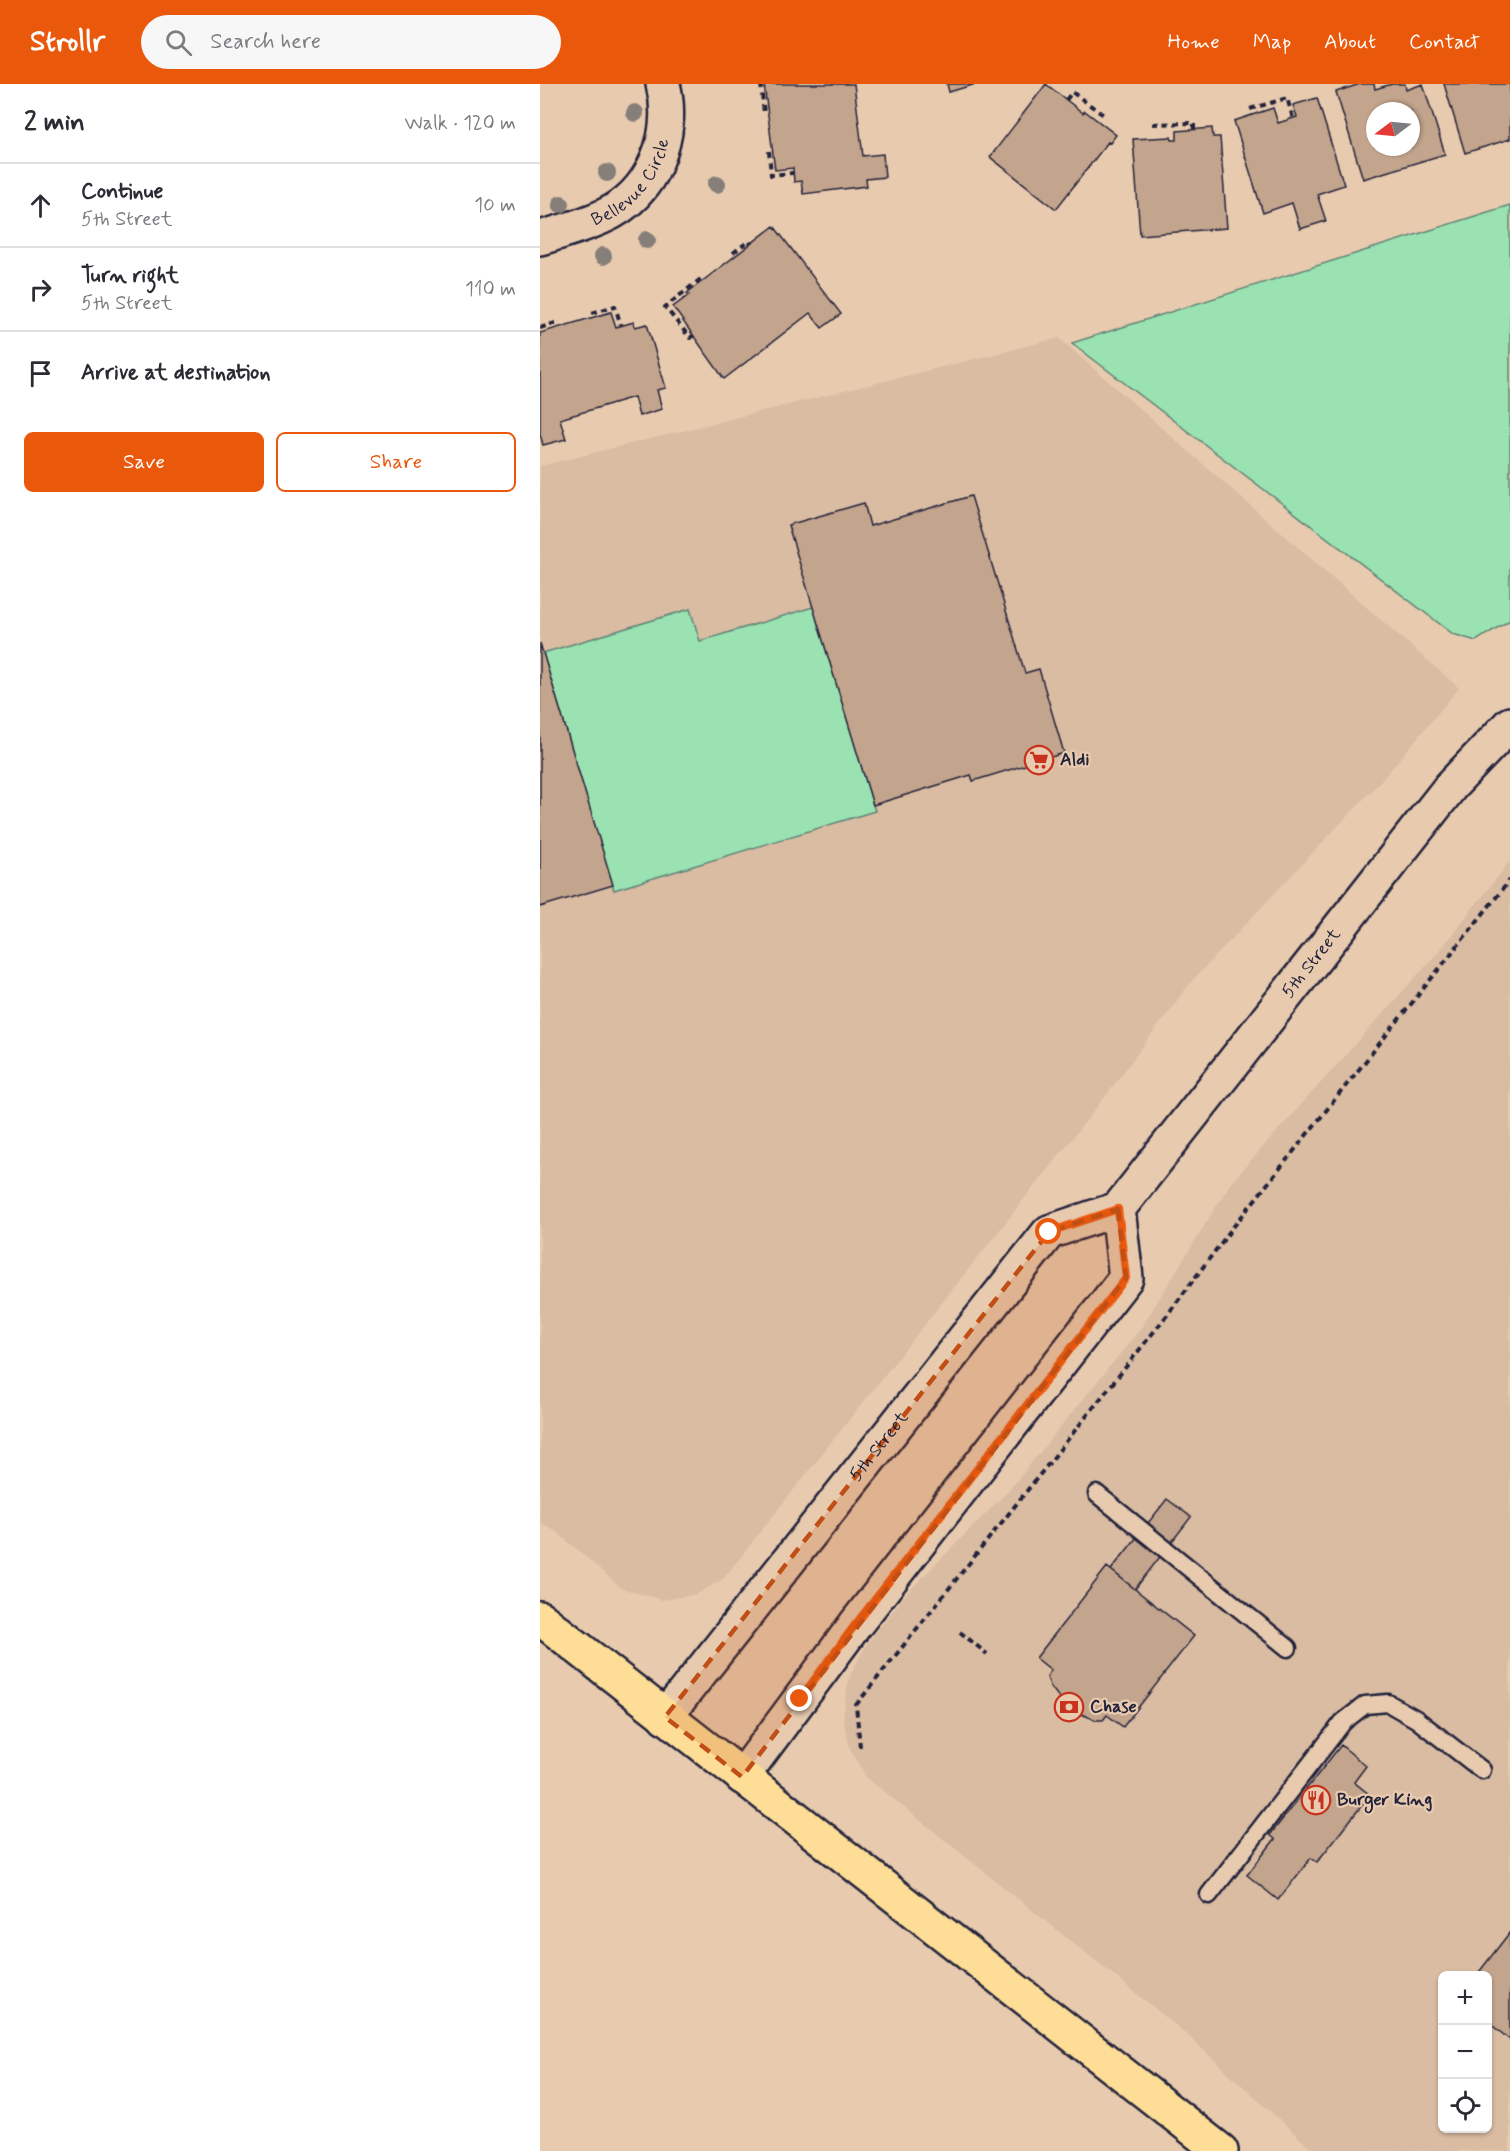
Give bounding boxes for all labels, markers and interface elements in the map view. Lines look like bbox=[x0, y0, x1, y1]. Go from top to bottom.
search box bbox=[141, 15, 561, 69]
text: Strollr bbox=[30, 24, 105, 61]
icon: search bbox=[162, 26, 195, 59]
text: Search here bbox=[210, 28, 321, 56]
text: Home bbox=[1168, 28, 1220, 56]
text: Map bbox=[1253, 28, 1291, 56]
text: About bbox=[1324, 28, 1376, 56]
text: Contact bbox=[1409, 28, 1480, 56]
north arrow bbox=[1366, 102, 1420, 156]
text: 2 min bbox=[24, 106, 85, 140]
text: Walk · 120 m bbox=[405, 110, 516, 137]
street label: Bellevue Circle bbox=[588, 136, 675, 232]
text: Continue bbox=[81, 178, 163, 206]
icon: ahead bbox=[24, 189, 57, 222]
text: 10 m bbox=[474, 192, 516, 219]
text: 5th Street bbox=[81, 206, 173, 233]
text: Turn right bbox=[81, 262, 179, 290]
icon: right bbox=[24, 273, 57, 306]
text: 110 m bbox=[465, 276, 516, 303]
text: 5th Street bbox=[81, 290, 173, 317]
icon: arrive bbox=[24, 357, 57, 390]
text: Arrive at destination bbox=[81, 359, 271, 387]
button: Save bbox=[24, 432, 264, 492]
button: Share bbox=[276, 432, 516, 492]
supermarket icon: Aldi bbox=[1023, 744, 1055, 776]
place label: Aldi bbox=[1060, 748, 1089, 772]
street label: 5th Street bbox=[1276, 923, 1347, 1003]
route start bbox=[1035, 1218, 1061, 1244]
street label: 5th Street bbox=[844, 1406, 914, 1486]
route end bbox=[786, 1685, 812, 1711]
bank icon: Chase bbox=[1053, 1691, 1085, 1723]
place label: Chase bbox=[1090, 1695, 1137, 1719]
restaurant icon: Burger King bbox=[1300, 1784, 1332, 1816]
place label: Burger King bbox=[1337, 1788, 1432, 1814]
map controls bbox=[1438, 1971, 1492, 2133]
button: + bbox=[1438, 1971, 1492, 2025]
button: − bbox=[1438, 2025, 1492, 2079]
button: locate bbox=[1438, 2079, 1492, 2133]

